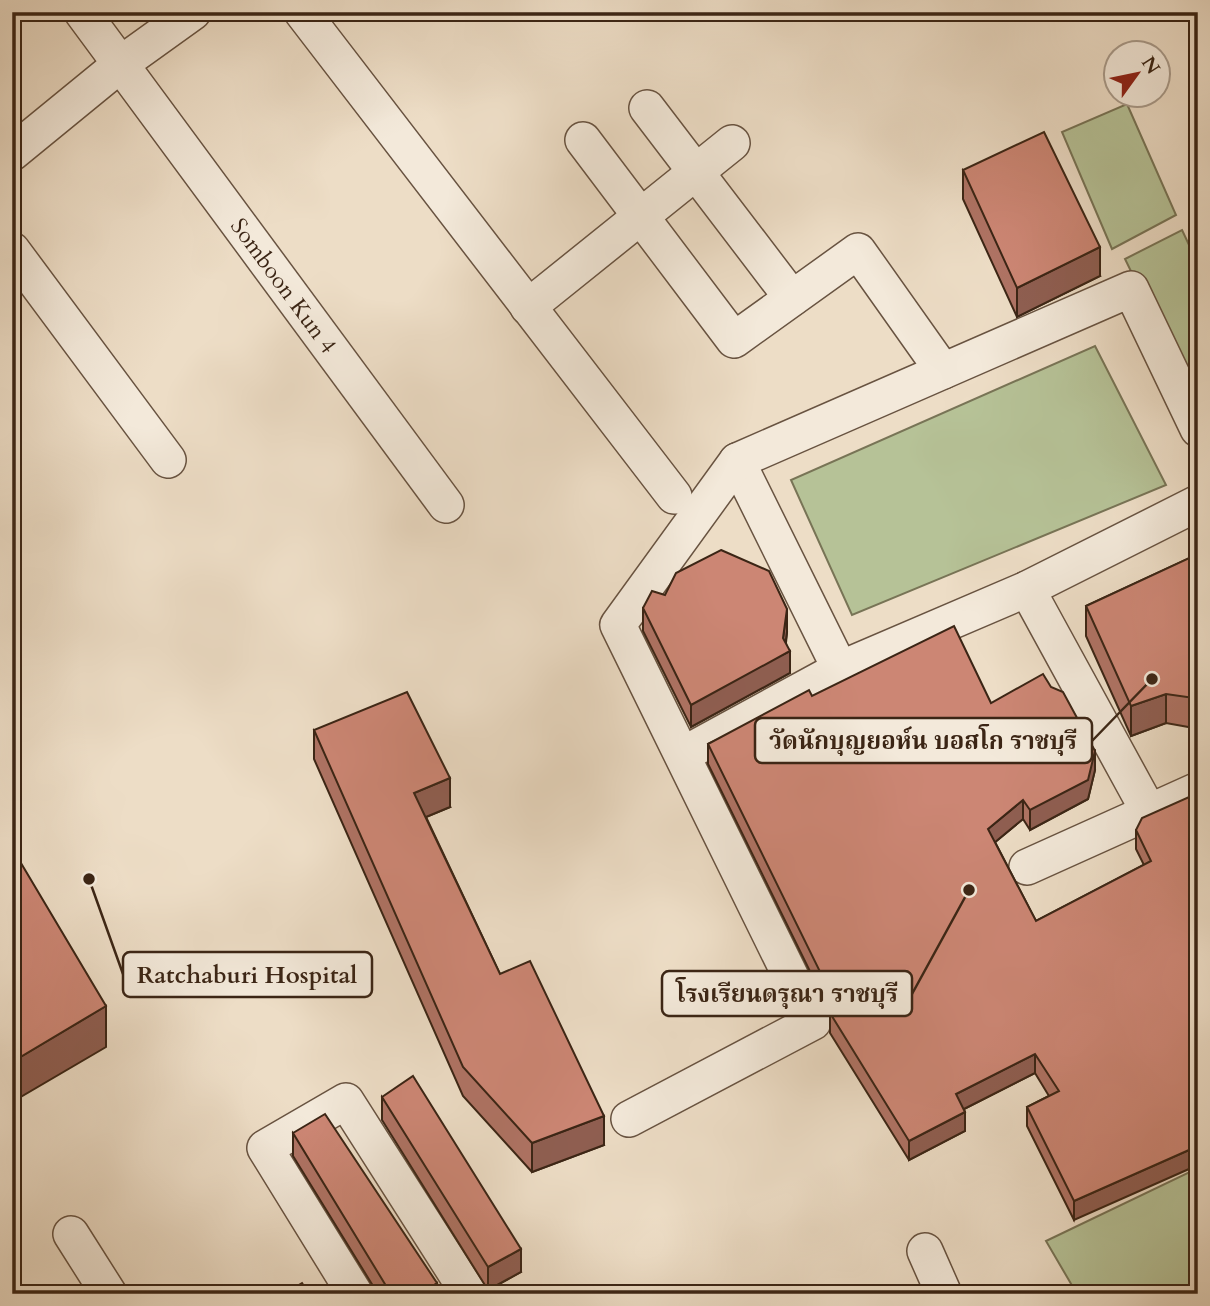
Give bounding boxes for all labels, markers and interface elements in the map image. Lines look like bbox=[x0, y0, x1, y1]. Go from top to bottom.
north arrow bbox=[1102, 38, 1172, 108]
text: N bbox=[1135, 51, 1166, 80]
street label: Somboon Kun 4 bbox=[223, 212, 344, 360]
callout: วัดนักบุญยอห์น บอสโก ราชบุรี bbox=[755, 718, 1092, 763]
text: วัดนักบุญยอห์น บอสโก ราชบุรี bbox=[769, 724, 1077, 758]
callout: Ratchaburi Hospital bbox=[123, 952, 372, 997]
text: Ratchaburi Hospital bbox=[137, 959, 357, 992]
callout: โรงเรียนดรุณา ราชบุรี bbox=[662, 971, 912, 1016]
text: โรงเรียนดรุณา ราชบุรี bbox=[675, 977, 898, 1011]

